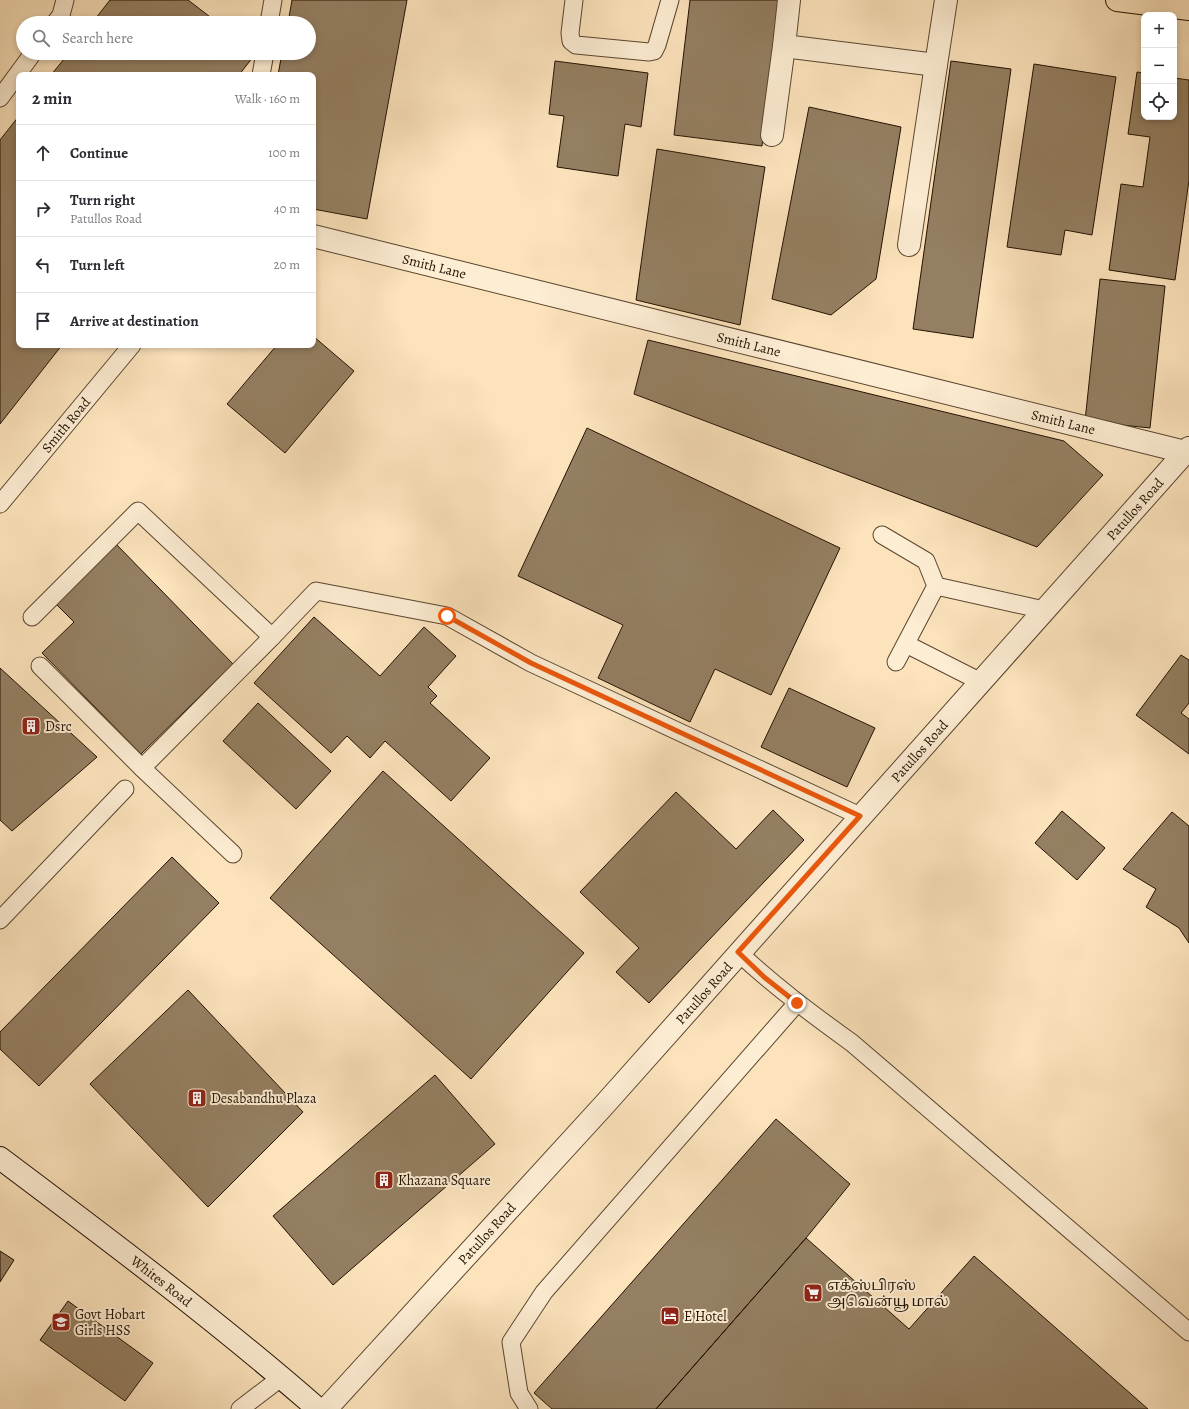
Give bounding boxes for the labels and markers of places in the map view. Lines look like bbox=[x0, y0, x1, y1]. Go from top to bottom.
building icon: Dsrc bbox=[20, 715, 42, 737]
place label: Dsrc bbox=[45, 717, 72, 736]
building icon: Desabandhu Plaza bbox=[186, 1087, 208, 1109]
place label: Desabandhu Plaza bbox=[211, 1089, 317, 1108]
building icon: Khazana Square bbox=[373, 1169, 395, 1191]
place label: Khazana Square bbox=[398, 1171, 491, 1190]
place label: எக்ஸ்பிரஸ் அவென்யூ மால் bbox=[827, 1276, 948, 1312]
supermarket icon: எக்ஸ்பிரஸ் அவென்யூ மால் bbox=[802, 1282, 824, 1304]
place label: Govt Hobart Girls HSS bbox=[75, 1305, 146, 1340]
hotel icon: E Hotel bbox=[659, 1305, 681, 1327]
place label: E Hotel bbox=[684, 1307, 727, 1326]
school or university icon: Govt Hobart Girls HSS bbox=[50, 1311, 72, 1333]

